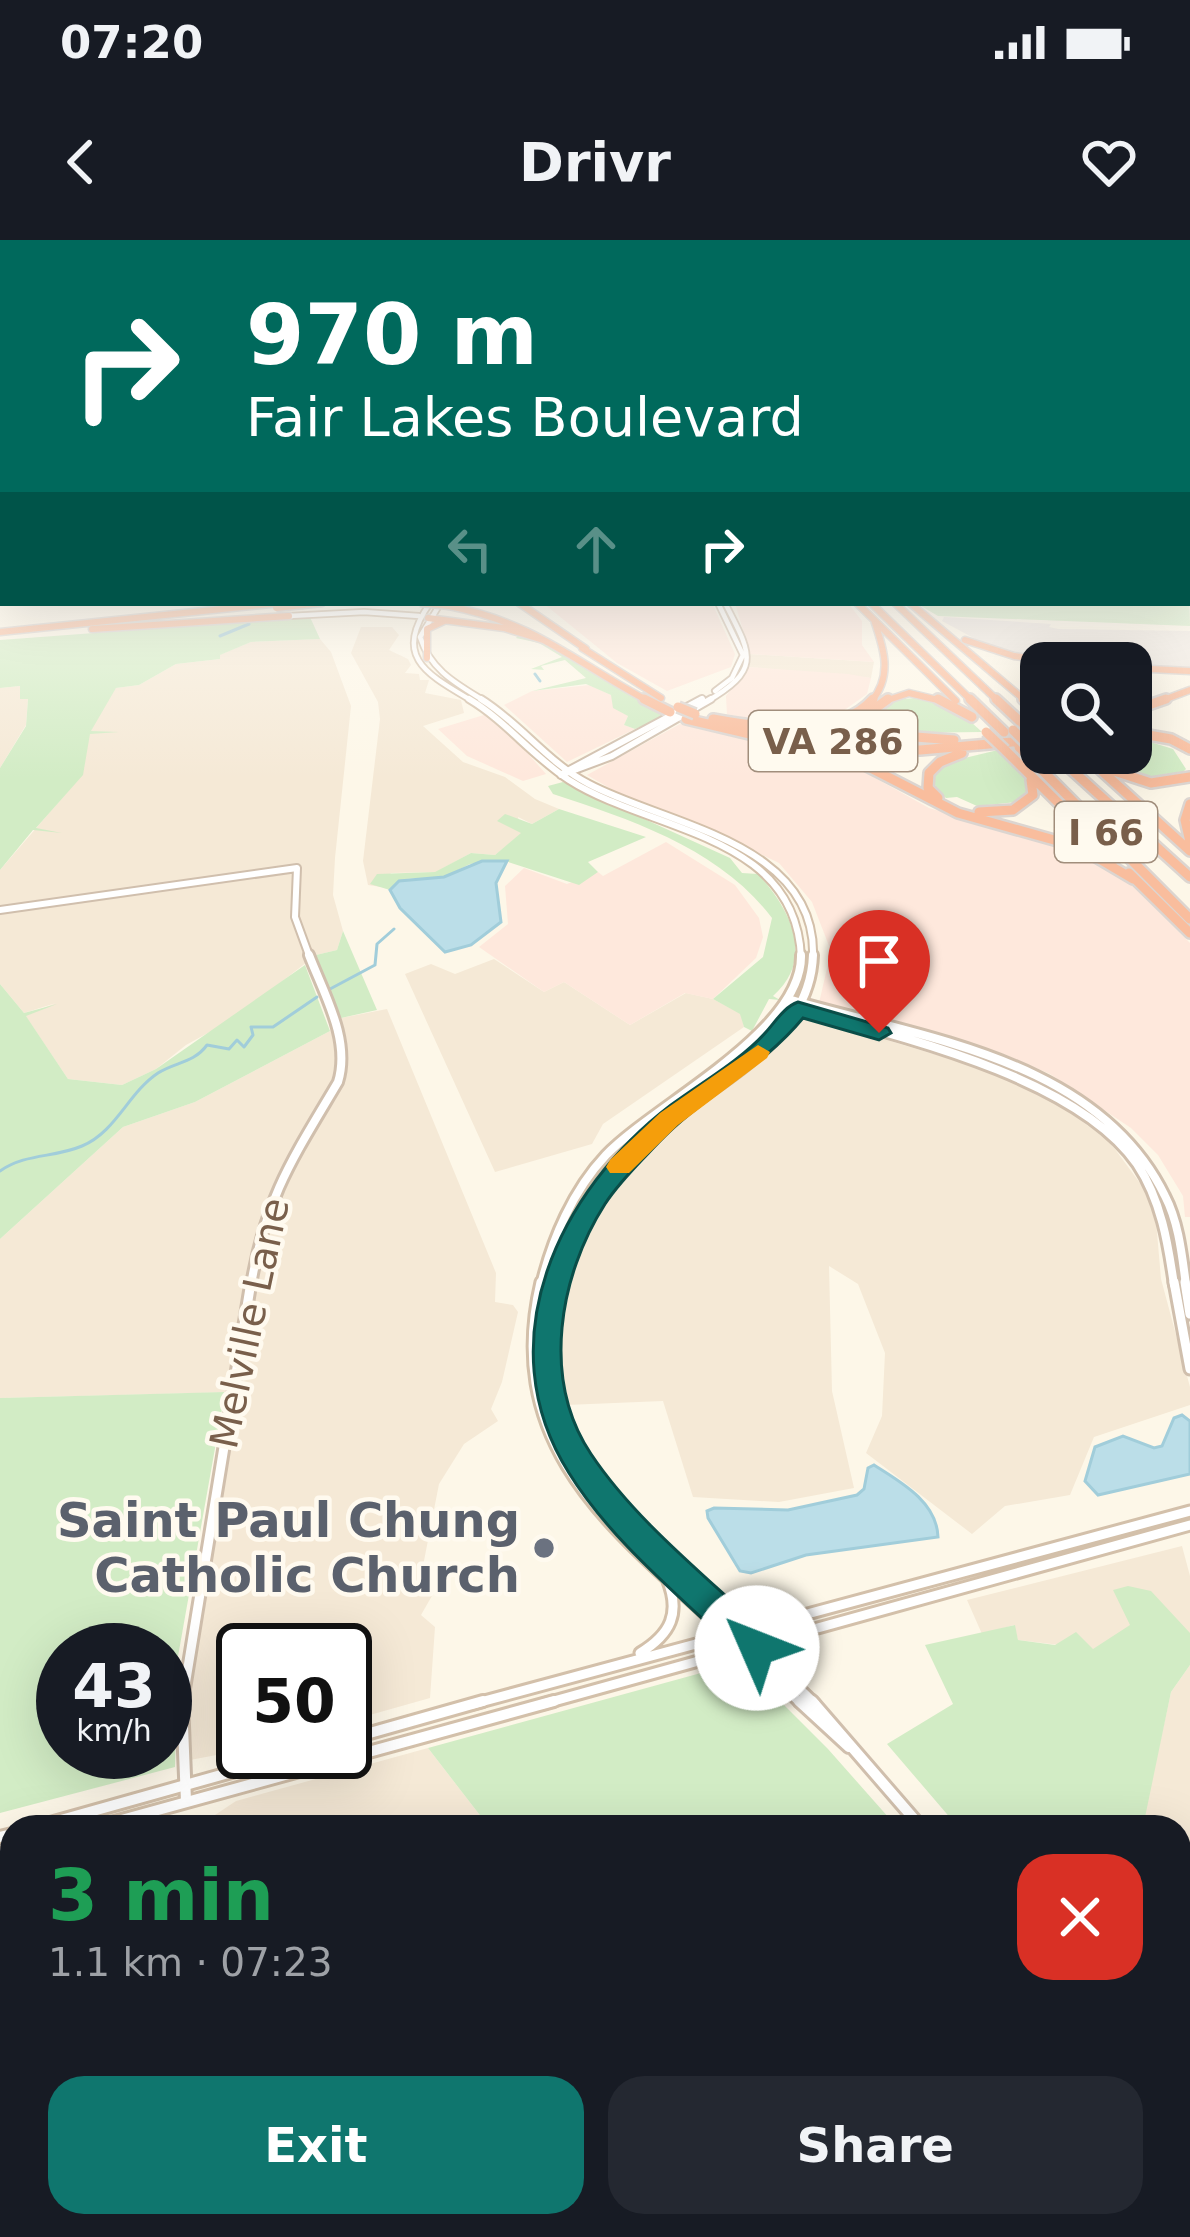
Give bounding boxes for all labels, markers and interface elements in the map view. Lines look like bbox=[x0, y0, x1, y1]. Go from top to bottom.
text: 07:20 bbox=[60, 16, 203, 69]
icon: back bbox=[48, 129, 114, 195]
icon: heart bbox=[1076, 129, 1142, 195]
text: Drivr bbox=[519, 131, 671, 194]
text: 970 m bbox=[246, 286, 538, 384]
icon: right bbox=[48, 288, 204, 444]
text: Fair Lakes Boulevard bbox=[246, 386, 804, 449]
icon: left bbox=[437, 516, 503, 582]
icon: ahead bbox=[563, 516, 629, 582]
icon: right bbox=[689, 516, 755, 582]
map controls bbox=[1020, 642, 1152, 774]
button: search bbox=[1020, 642, 1152, 774]
road number: VA 286 bbox=[749, 711, 917, 771]
road number: I 66 bbox=[1055, 802, 1157, 862]
pin bbox=[828, 910, 930, 1033]
icon: arrive bbox=[846, 928, 912, 994]
street label: Melville Lane bbox=[201, 1194, 298, 1452]
place label: Saint Paul Chung Catholic Church bbox=[57, 1492, 520, 1603]
marker: Saint Paul Chung Catholic Church bbox=[531, 1535, 557, 1561]
position arrow bbox=[694, 1585, 820, 1711]
speed limit sign: 50 bbox=[216, 1623, 372, 1779]
text: 43 bbox=[72, 1651, 156, 1721]
text: km/h bbox=[76, 1713, 152, 1748]
text: 3 min bbox=[48, 1853, 274, 1937]
button: close bbox=[1017, 1854, 1143, 1980]
text: 1.1 km · 07:23 bbox=[48, 1940, 333, 1985]
button: Exit bbox=[48, 2076, 584, 2214]
button: Share bbox=[608, 2076, 1143, 2214]

